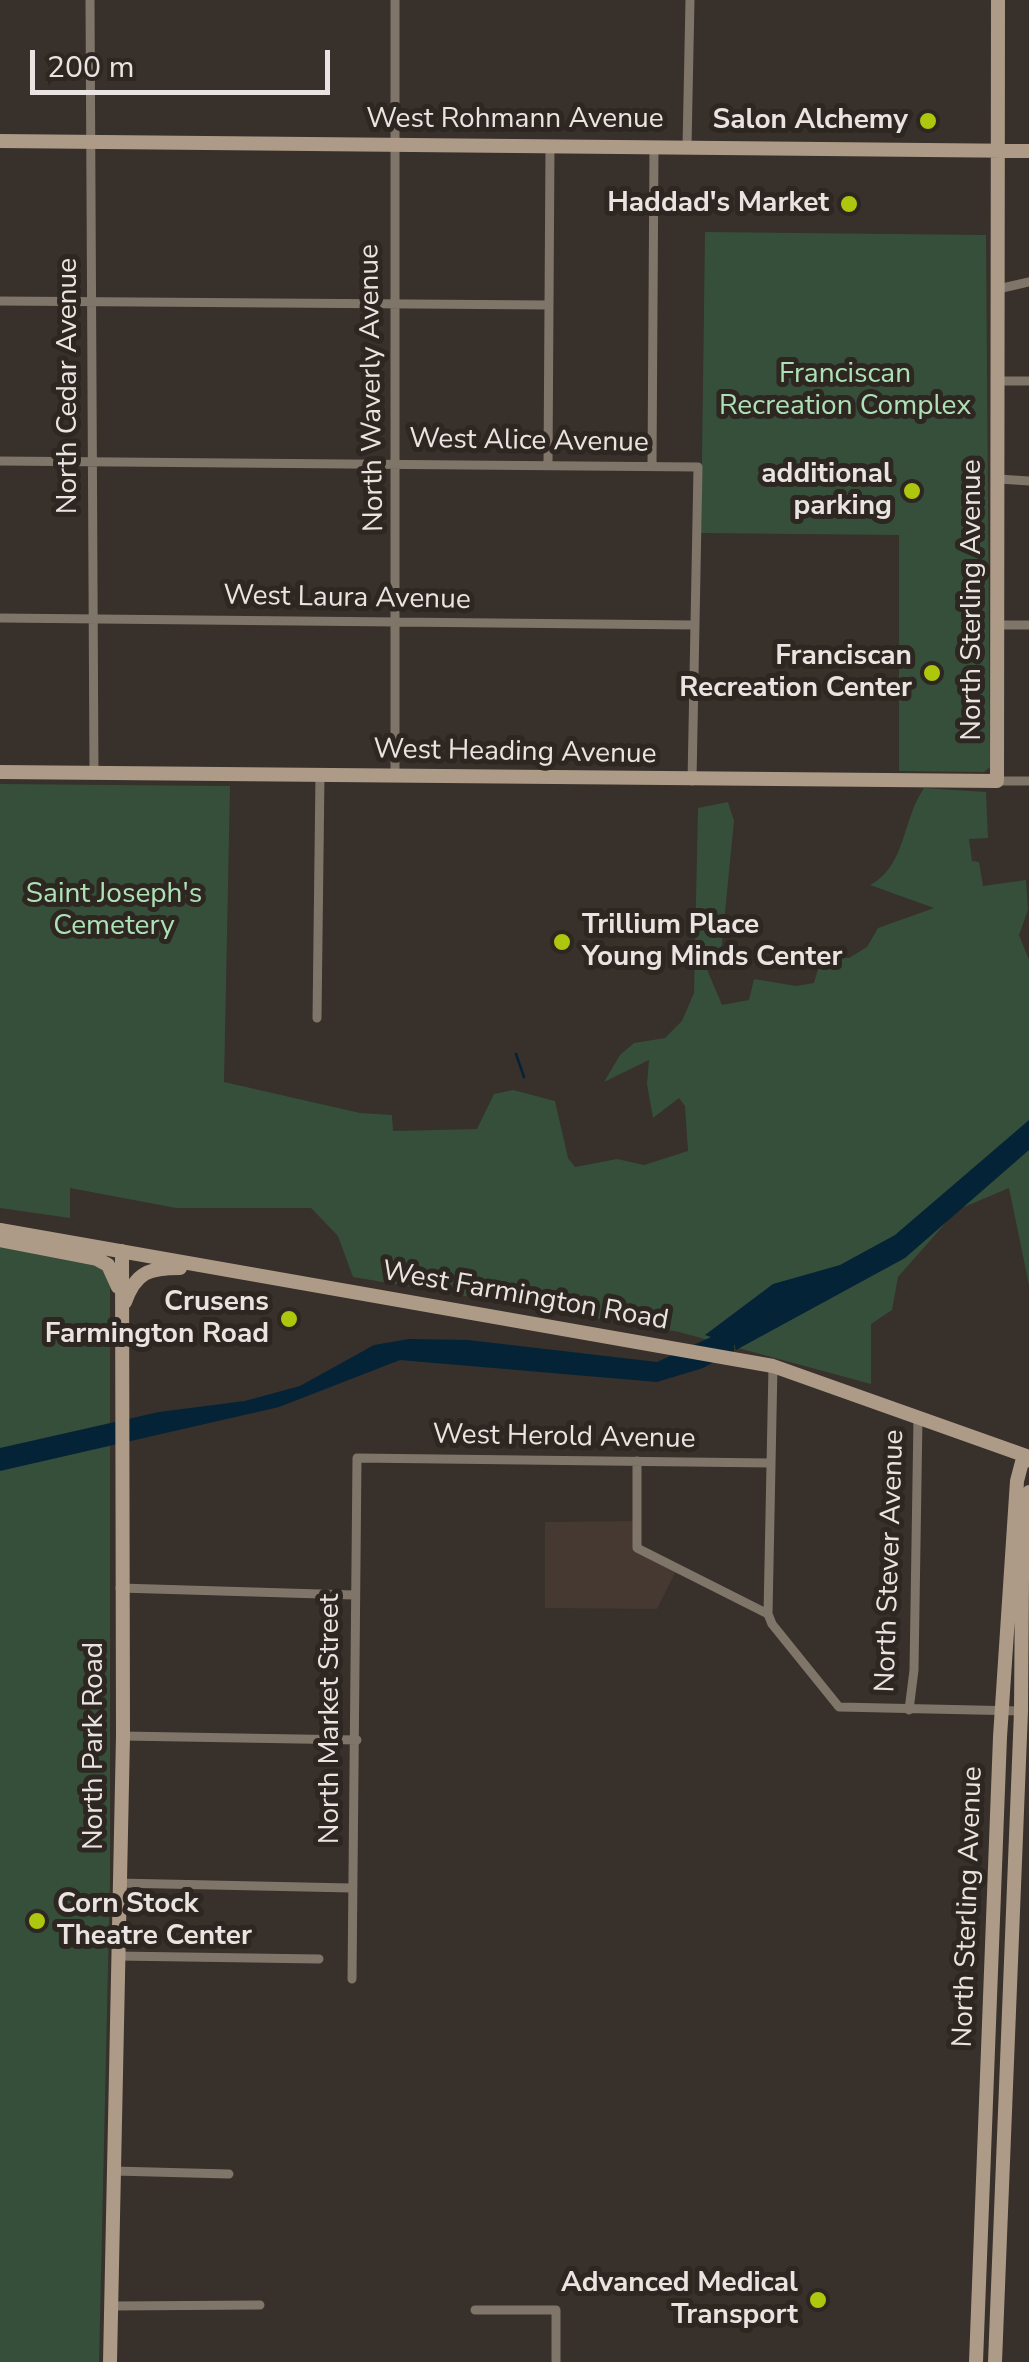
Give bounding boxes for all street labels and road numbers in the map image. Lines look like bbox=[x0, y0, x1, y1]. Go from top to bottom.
street label: West Rohmann Avenue bbox=[366, 103, 664, 137]
street label: North Waverly Avenue bbox=[354, 244, 392, 532]
street label: North Cedar Avenue bbox=[52, 258, 86, 514]
street label: West Alice Avenue bbox=[409, 423, 649, 461]
street label: North Sterling Avenue bbox=[956, 459, 990, 741]
street label: West Laura Avenue bbox=[223, 580, 471, 618]
street label: West Heading Avenue bbox=[373, 734, 657, 772]
street label: West Farmington Road bbox=[379, 1255, 671, 1339]
street label: West Herold Avenue bbox=[432, 1419, 696, 1457]
street label: North Stever Avenue bbox=[870, 1429, 912, 1693]
street label: North Market Street bbox=[314, 1594, 348, 1844]
street label: North Park Road bbox=[78, 1642, 112, 1850]
street label: North Sterling Avenue bbox=[947, 1766, 991, 2048]

